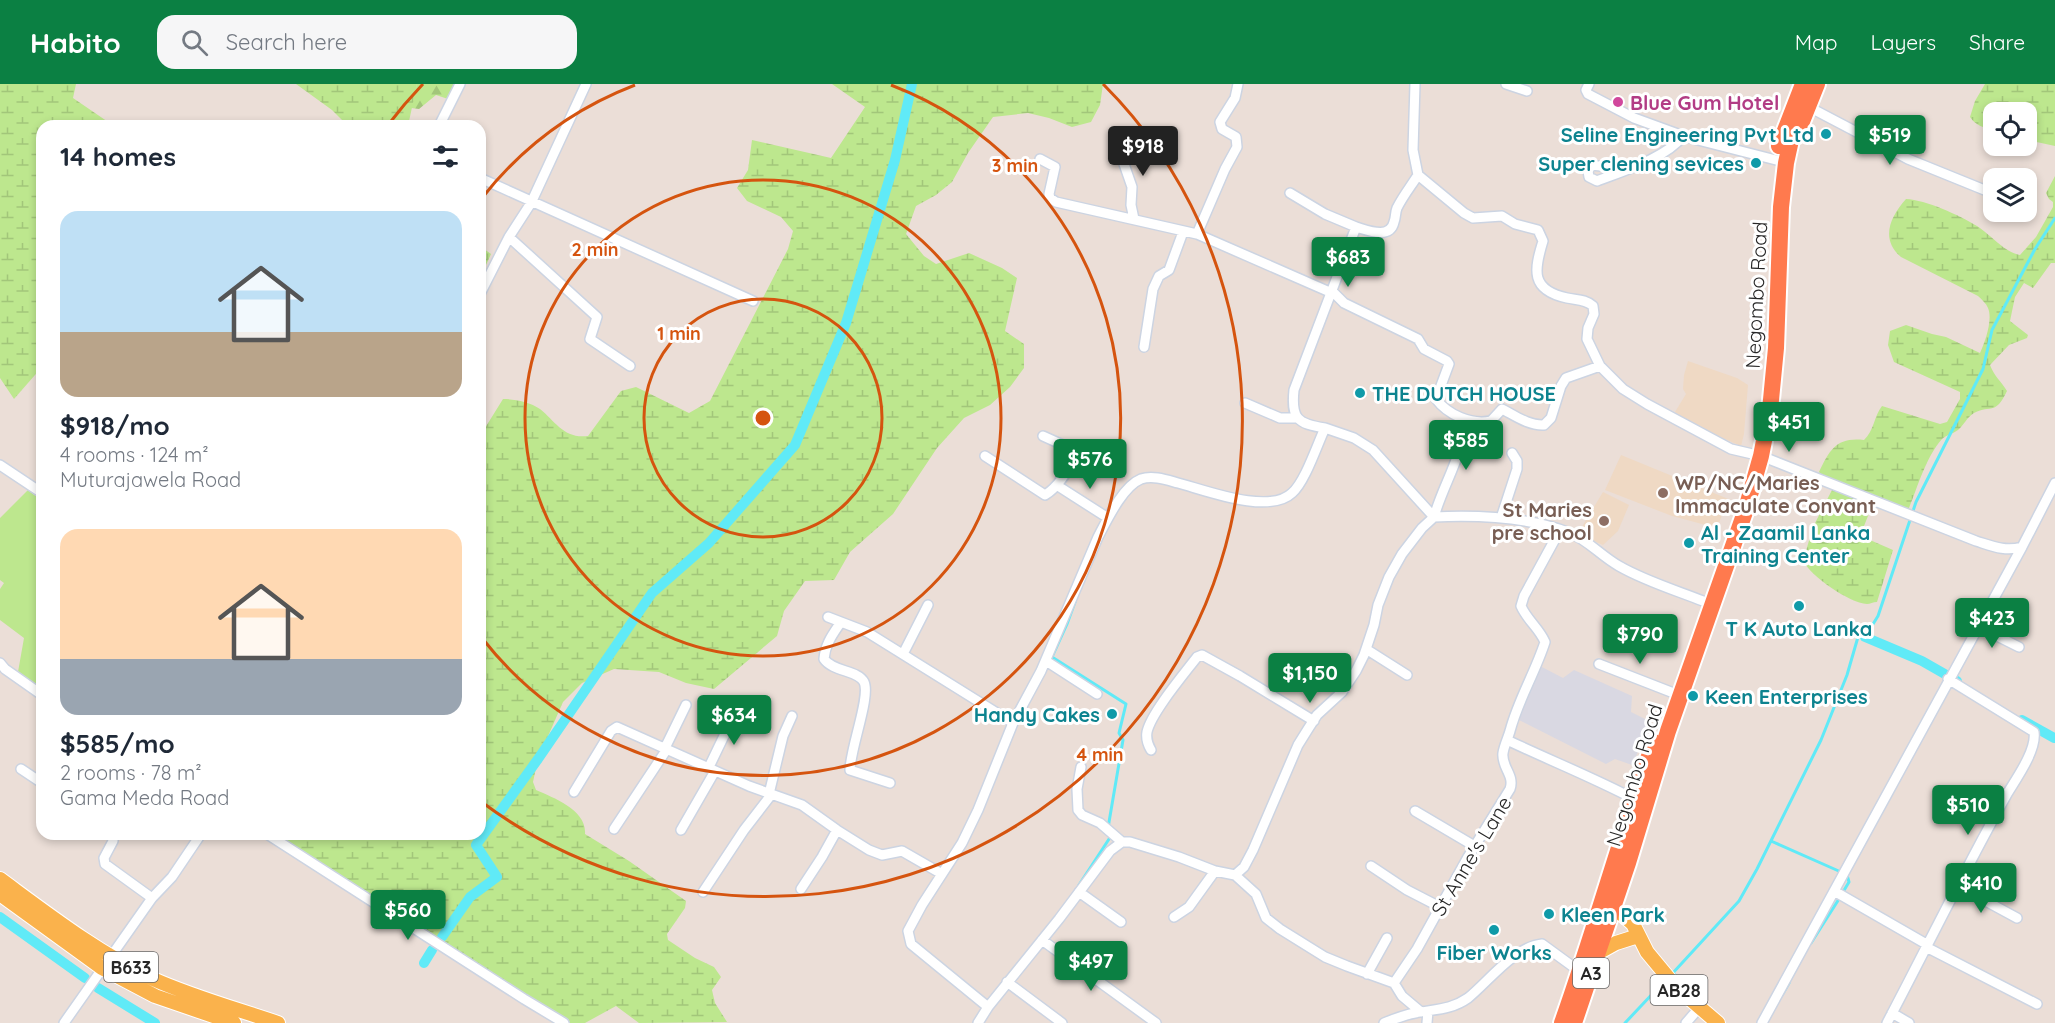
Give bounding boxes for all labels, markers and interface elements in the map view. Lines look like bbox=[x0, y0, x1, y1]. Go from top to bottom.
search box bbox=[157, 15, 577, 69]
text: Habito bbox=[30, 25, 121, 60]
icon: search bbox=[178, 26, 211, 59]
text: Search here bbox=[226, 28, 347, 56]
text: Map bbox=[1795, 29, 1838, 55]
text: Layers bbox=[1871, 29, 1936, 55]
text: Share bbox=[1969, 29, 2025, 55]
place label: Blue Gum Hotel bbox=[1630, 90, 1779, 115]
marker: Blue Gum Hotel bbox=[1611, 95, 1625, 109]
map controls bbox=[1983, 102, 2037, 222]
button: locate bbox=[1983, 102, 2037, 156]
pin: $519 bbox=[1854, 115, 1926, 166]
place label: Seline Engineering Pvt Ltd bbox=[1561, 122, 1814, 147]
text: $519 bbox=[1869, 122, 1911, 147]
pin: $918 bbox=[1107, 126, 1179, 177]
marker: Seline Engineering Pvt Ltd bbox=[1819, 127, 1833, 141]
text: $918 bbox=[1122, 133, 1164, 158]
text: 14 homes bbox=[60, 140, 176, 173]
icon: filters bbox=[429, 140, 462, 173]
place label: Super clening sevices bbox=[1538, 151, 1744, 176]
text: 3 min bbox=[992, 154, 1038, 177]
marker: Super clening sevices bbox=[1749, 156, 1763, 170]
button: layers bbox=[1983, 168, 2037, 222]
street label: Negombo Road bbox=[1740, 221, 1772, 369]
pin: $683 bbox=[1312, 237, 1384, 288]
text: 2 min bbox=[572, 238, 618, 261]
text: $683 bbox=[1326, 244, 1370, 269]
icon: home bbox=[207, 250, 315, 358]
text: 1 min bbox=[657, 322, 701, 345]
place label: THE DUTCH HOUSE bbox=[1372, 381, 1556, 406]
marker: THE DUTCH HOUSE bbox=[1353, 386, 1367, 400]
pin: $451 bbox=[1753, 402, 1825, 453]
centre of rings bbox=[753, 408, 773, 428]
text: $918/mo bbox=[60, 409, 170, 442]
text: $451 bbox=[1768, 409, 1811, 434]
pin: $585 bbox=[1430, 420, 1502, 471]
text: $585 bbox=[1443, 427, 1489, 452]
pin: $576 bbox=[1054, 439, 1126, 490]
text: 4 rooms · 124 m² bbox=[60, 442, 209, 467]
text: $576 bbox=[1068, 446, 1112, 471]
text: Muturajawela Road bbox=[60, 467, 241, 492]
place label: WP/NC/Maries Immaculate Convant bbox=[1675, 470, 1876, 518]
marker: WP/NC/Maries Immaculate Convant bbox=[1656, 486, 1670, 500]
place label: St Maries pre school bbox=[1492, 497, 1592, 545]
marker: St Maries pre school bbox=[1597, 514, 1611, 528]
place label: Al - Zaamil Lanka Training Center bbox=[1701, 520, 1870, 568]
marker: Al - Zaamil Lanka Training Center bbox=[1682, 536, 1696, 550]
icon: home bbox=[207, 568, 315, 676]
pin: $423 bbox=[1956, 598, 2028, 649]
marker: T K Auto Lanka bbox=[1792, 599, 1806, 613]
text: $423 bbox=[1969, 605, 2015, 630]
pin: $790 bbox=[1604, 614, 1676, 665]
place label: T K Auto Lanka bbox=[1726, 616, 1872, 641]
text: $790 bbox=[1617, 621, 1663, 646]
pin: $1,150 bbox=[1261, 653, 1359, 704]
text: $1,150 bbox=[1282, 660, 1338, 685]
place label: Keen Enterprises bbox=[1705, 684, 1868, 709]
marker: Keen Enterprises bbox=[1686, 689, 1700, 703]
pin: $634 bbox=[698, 695, 770, 746]
street label: Negombo Road bbox=[1600, 701, 1668, 849]
text: $634 bbox=[711, 702, 757, 727]
place label: Handy Cakes bbox=[974, 702, 1100, 727]
marker: Handy Cakes bbox=[1105, 707, 1119, 721]
text: $585/mo bbox=[60, 727, 175, 760]
text: 4 min bbox=[1076, 743, 1124, 766]
text: 2 rooms · 78 m² bbox=[60, 760, 202, 785]
text: Gama Meda Road bbox=[60, 785, 229, 810]
pin: $510 bbox=[1932, 785, 2004, 836]
street label: St Anne's Lane bbox=[1425, 792, 1517, 920]
text: $510 bbox=[1946, 792, 1990, 817]
pin: $410 bbox=[1945, 863, 2017, 914]
text: $410 bbox=[1959, 870, 2003, 895]
pin: $560 bbox=[372, 890, 444, 941]
text: $560 bbox=[385, 897, 431, 922]
place label: Kleen Park bbox=[1561, 902, 1665, 927]
marker: Kleen Park bbox=[1542, 907, 1556, 921]
marker: Fiber Works bbox=[1487, 923, 1501, 937]
place label: Fiber Works bbox=[1436, 940, 1552, 965]
pin: $497 bbox=[1055, 941, 1127, 992]
text: $497 bbox=[1068, 948, 1114, 973]
road number: B633 bbox=[104, 952, 158, 982]
road number: A3 bbox=[1573, 958, 1609, 988]
road number: AB28 bbox=[1650, 975, 1708, 1005]

